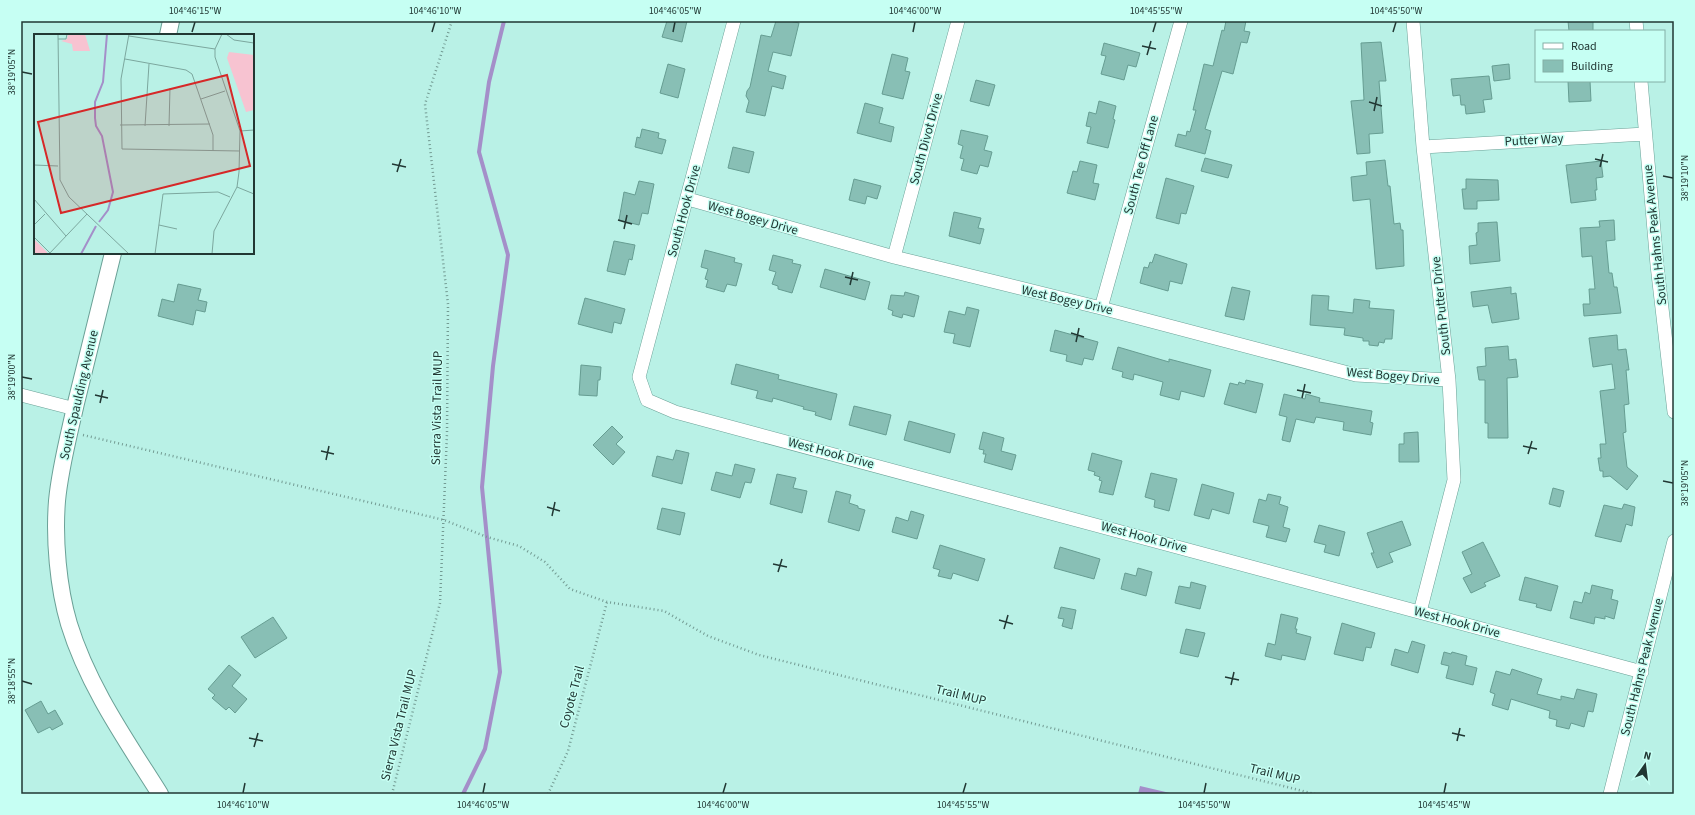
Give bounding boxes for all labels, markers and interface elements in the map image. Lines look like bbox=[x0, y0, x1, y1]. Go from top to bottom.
text: 104°46'15"W bbox=[169, 4, 221, 18]
text: 104°46'10"W bbox=[409, 4, 461, 18]
text: 104°46'05"W bbox=[649, 4, 701, 18]
text: 104°46'00"W bbox=[889, 4, 941, 18]
text: 104°45'55"W bbox=[1130, 4, 1182, 18]
text: 104°45'50"W bbox=[1370, 4, 1422, 18]
legend bbox=[1535, 30, 1665, 82]
inset map bbox=[34, 34, 254, 254]
text: Road bbox=[1571, 38, 1597, 55]
text: 38°19'05"N bbox=[5, 49, 19, 95]
text: Building bbox=[1571, 58, 1613, 75]
street label: South Divot Drive bbox=[905, 91, 947, 187]
street label: South Tee Off Lane bbox=[1119, 113, 1163, 217]
street label: Putter Way bbox=[1504, 129, 1564, 151]
text: 38°19'10"N bbox=[1678, 155, 1692, 201]
street label: South Hook Drive bbox=[663, 163, 705, 259]
street label: South Hahns Peak Avenue bbox=[1639, 164, 1671, 306]
street label: West Bogey Drive bbox=[706, 196, 800, 240]
street label: South Putter Drive bbox=[1427, 256, 1455, 356]
street label: West Bogey Drive bbox=[1020, 281, 1114, 319]
street label: South Spaulding Avenue bbox=[55, 328, 103, 462]
street label: Sierra Vista Trail MUP bbox=[427, 351, 447, 465]
text: 38°19'00"N bbox=[5, 354, 19, 400]
street label: West Bogey Drive bbox=[1346, 363, 1440, 389]
street label: West Hook Drive bbox=[786, 433, 876, 473]
text: 38°19'05"N bbox=[1678, 460, 1692, 506]
street label: West Hook Drive bbox=[1099, 517, 1189, 557]
street label: South Hahns Peak Avenue bbox=[1616, 596, 1668, 738]
street label: West Hook Drive bbox=[1412, 602, 1502, 642]
text: 38°18'55"N bbox=[5, 658, 19, 704]
street label: Coyote Trail bbox=[555, 664, 589, 730]
street label: Sierra Vista Trail MUP bbox=[376, 667, 422, 783]
street label: Trail MUP bbox=[934, 680, 988, 710]
north arrow bbox=[1625, 745, 1665, 785]
text: N bbox=[1642, 748, 1653, 764]
street label: Trail MUP bbox=[1248, 759, 1302, 789]
text: 104°46'10"W bbox=[217, 798, 269, 812]
text: 104°46'05"W bbox=[457, 798, 509, 812]
text: 104°46'00"W bbox=[697, 798, 749, 812]
text: 104°45'55"W bbox=[937, 798, 989, 812]
text: 104°45'50"W bbox=[1178, 798, 1230, 812]
text: 104°45'45"W bbox=[1418, 798, 1470, 812]

